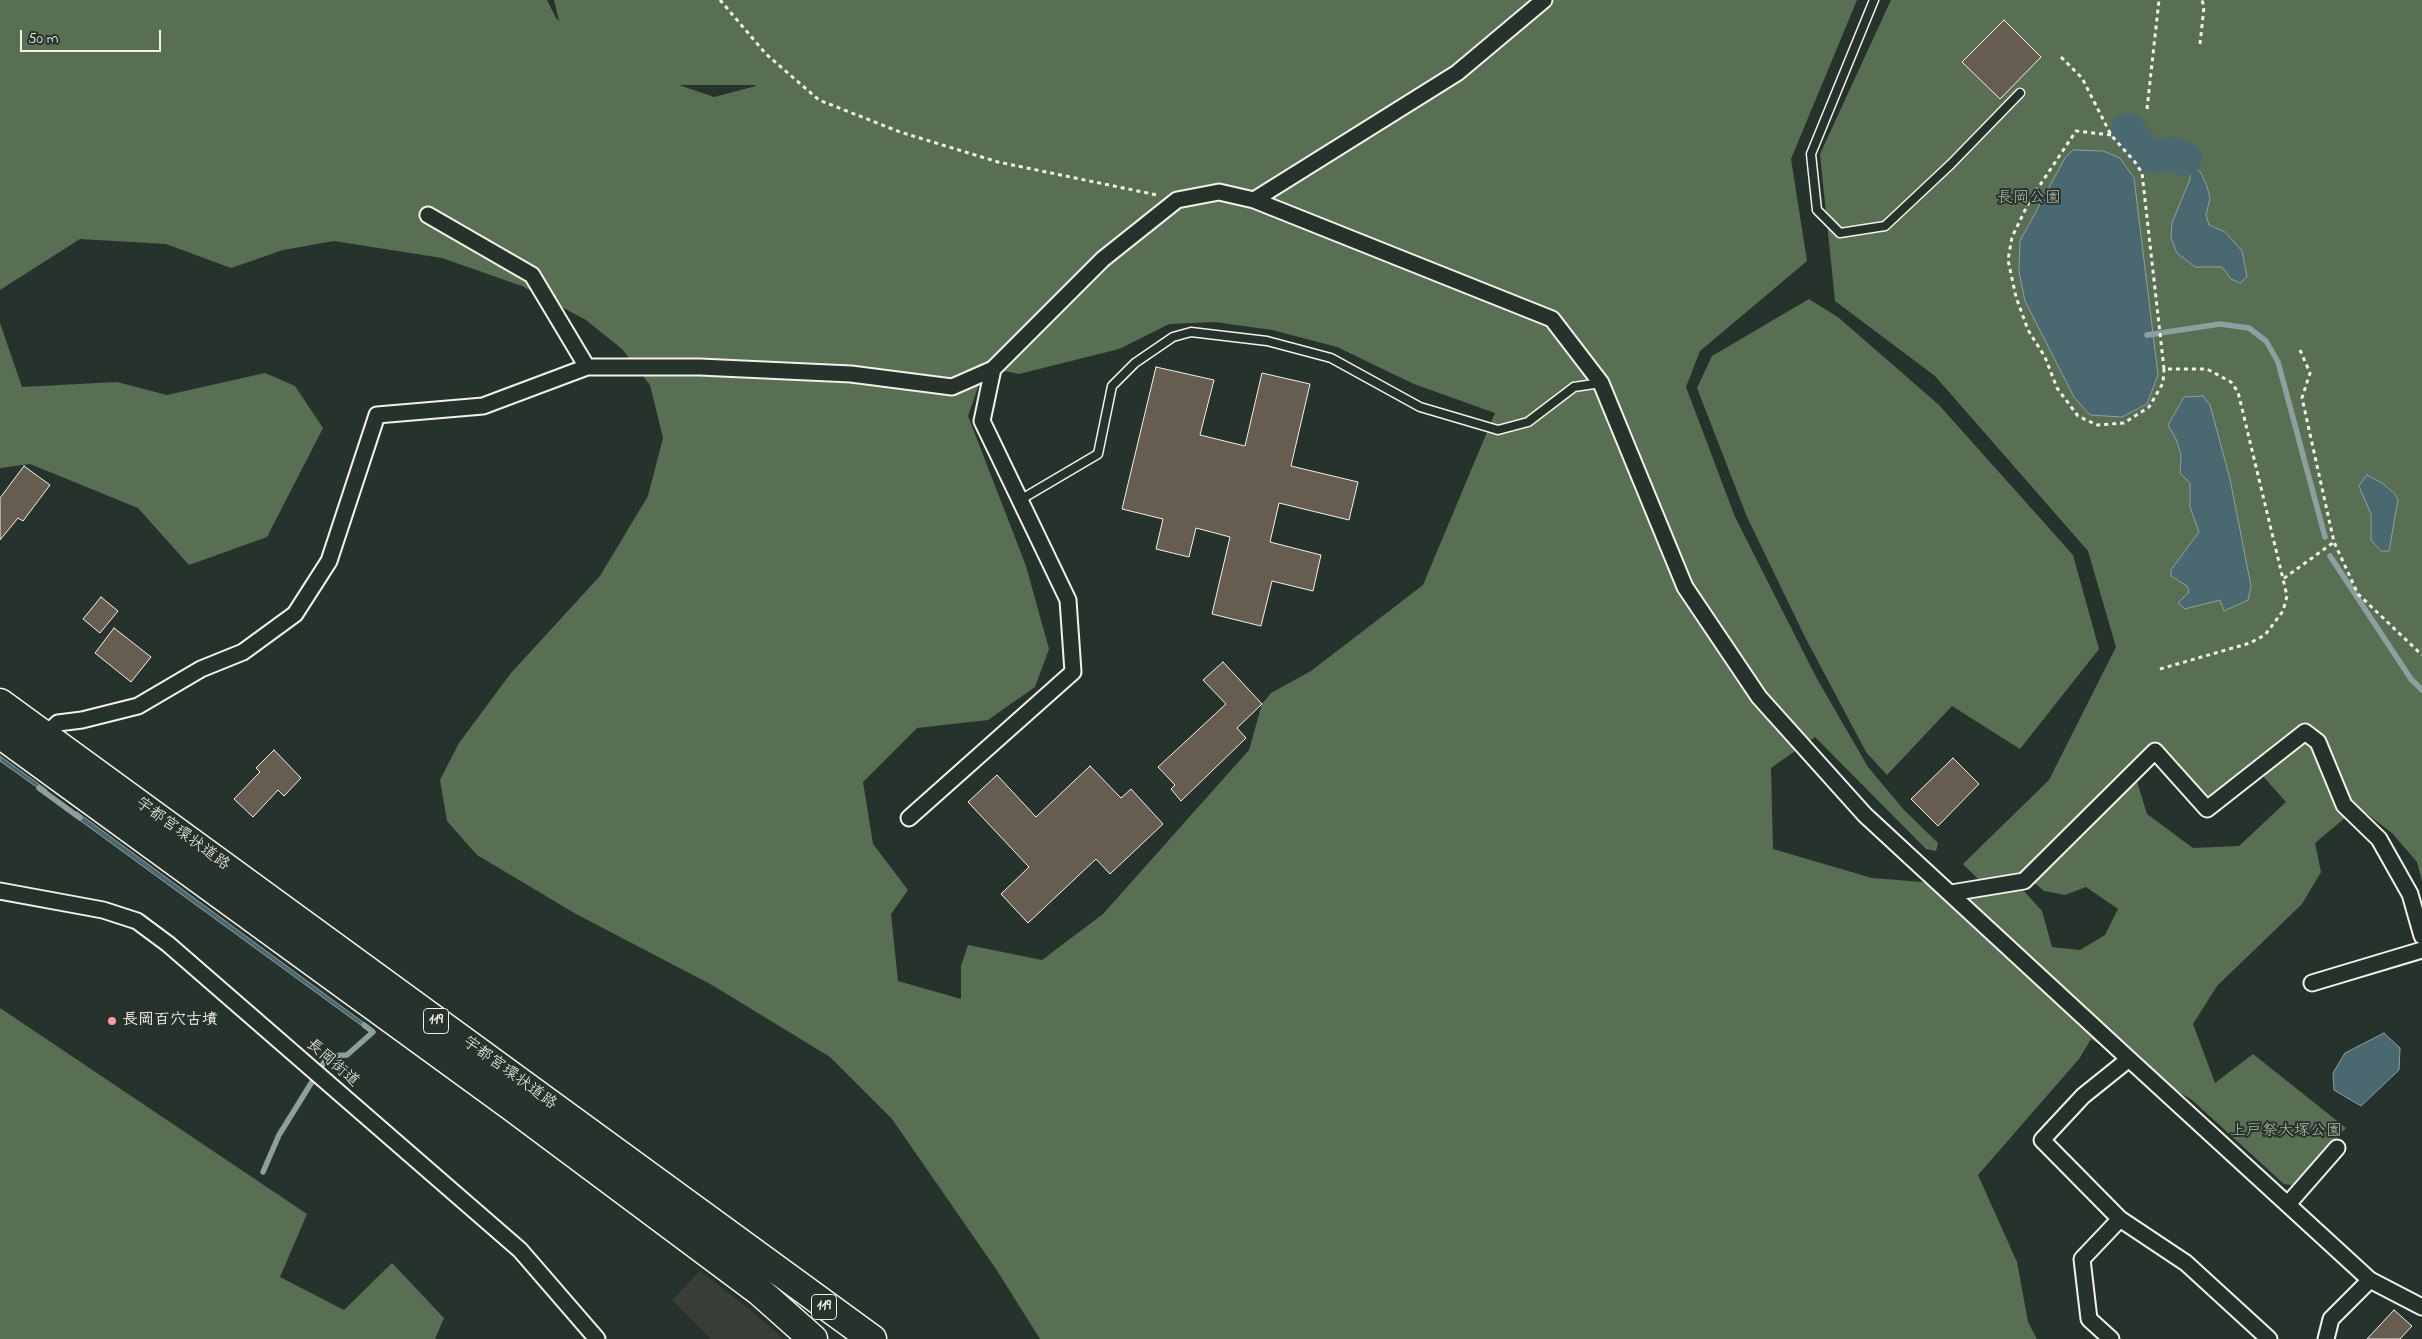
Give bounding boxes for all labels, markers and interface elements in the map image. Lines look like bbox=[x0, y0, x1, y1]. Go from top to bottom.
scale bar bbox=[22, 20, 164, 52]
text: 50 m bbox=[28, 28, 58, 50]
park label: 長岡公園 bbox=[1997, 189, 2061, 209]
street label: 宇都宮環状道路 bbox=[131, 794, 233, 876]
road number: 119 bbox=[424, 1008, 448, 1034]
place label: 長岡百穴古墳 bbox=[122, 1011, 218, 1031]
marker: 長岡百穴古墳 bbox=[106, 1015, 118, 1027]
street label: 宇都宮環状道路 bbox=[458, 1033, 560, 1115]
street label: 長岡街道 bbox=[302, 1036, 362, 1092]
park label: 上戸祭大塚公園 bbox=[2230, 1122, 2342, 1142]
road number: 119 bbox=[812, 1294, 836, 1320]

